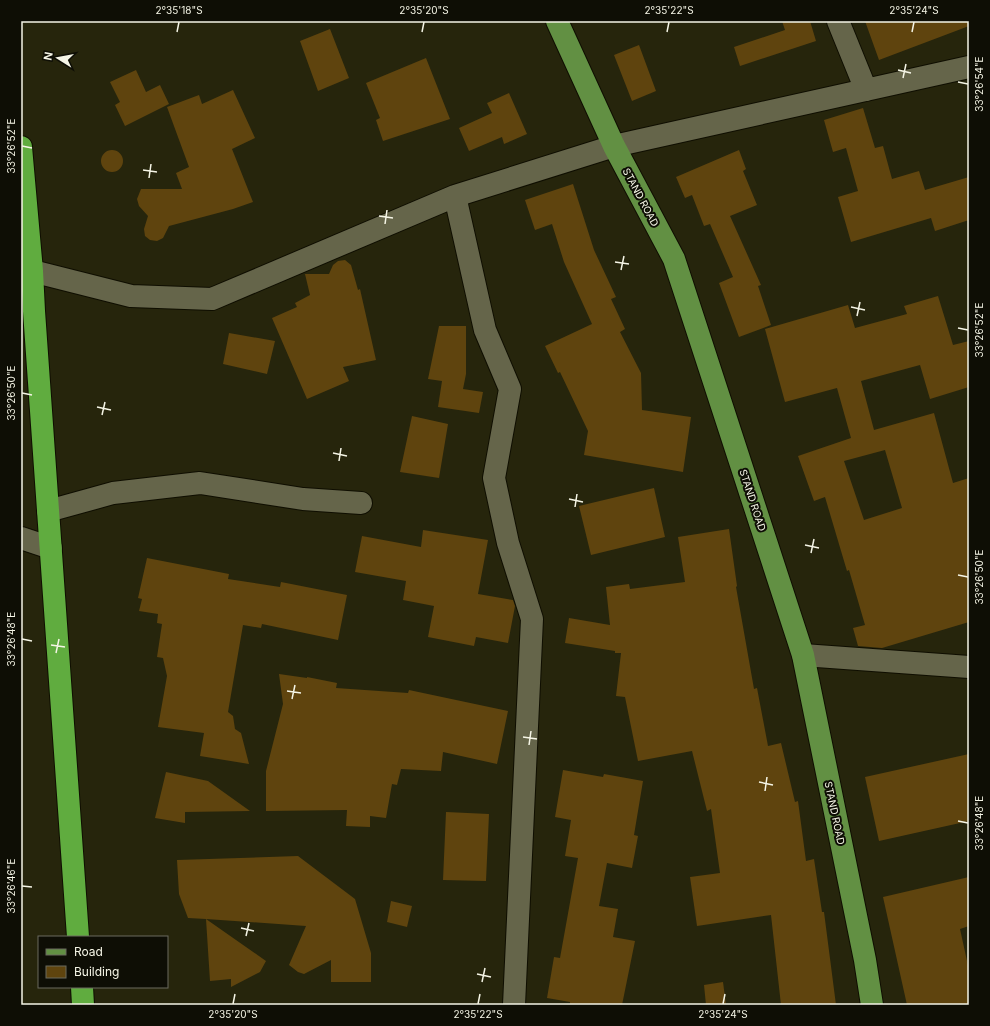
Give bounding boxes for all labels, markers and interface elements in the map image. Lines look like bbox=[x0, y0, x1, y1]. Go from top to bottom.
text: 2°35'18"S bbox=[155, 4, 203, 16]
text: 2°35'20"S bbox=[399, 4, 449, 16]
text: 2°35'22"S bbox=[644, 4, 694, 16]
text: 2°35'24"S bbox=[889, 4, 939, 16]
north arrow bbox=[38, 38, 78, 78]
text: N bbox=[41, 51, 56, 62]
text: 33°26'54"E bbox=[973, 56, 985, 112]
text: 33°26'52"E bbox=[5, 119, 17, 173]
street label: STAND ROAD bbox=[621, 166, 661, 228]
text: 33°26'52"E bbox=[973, 303, 985, 357]
text: 33°26'50"E bbox=[5, 365, 17, 421]
street label: STAND ROAD bbox=[737, 468, 769, 532]
text: 33°26'50"E bbox=[973, 549, 985, 605]
text: 33°26'48"E bbox=[5, 612, 17, 666]
street label: STAND ROAD bbox=[822, 780, 848, 846]
text: 33°26'48"E bbox=[973, 796, 985, 850]
text: 33°26'46"E bbox=[5, 859, 17, 913]
legend bbox=[38, 936, 168, 988]
text: Road bbox=[74, 944, 103, 959]
text: Building bbox=[74, 964, 119, 979]
text: 2°35'20"S bbox=[208, 1008, 258, 1020]
text: 2°35'22"S bbox=[453, 1008, 503, 1020]
text: 2°35'24"S bbox=[698, 1008, 748, 1020]

